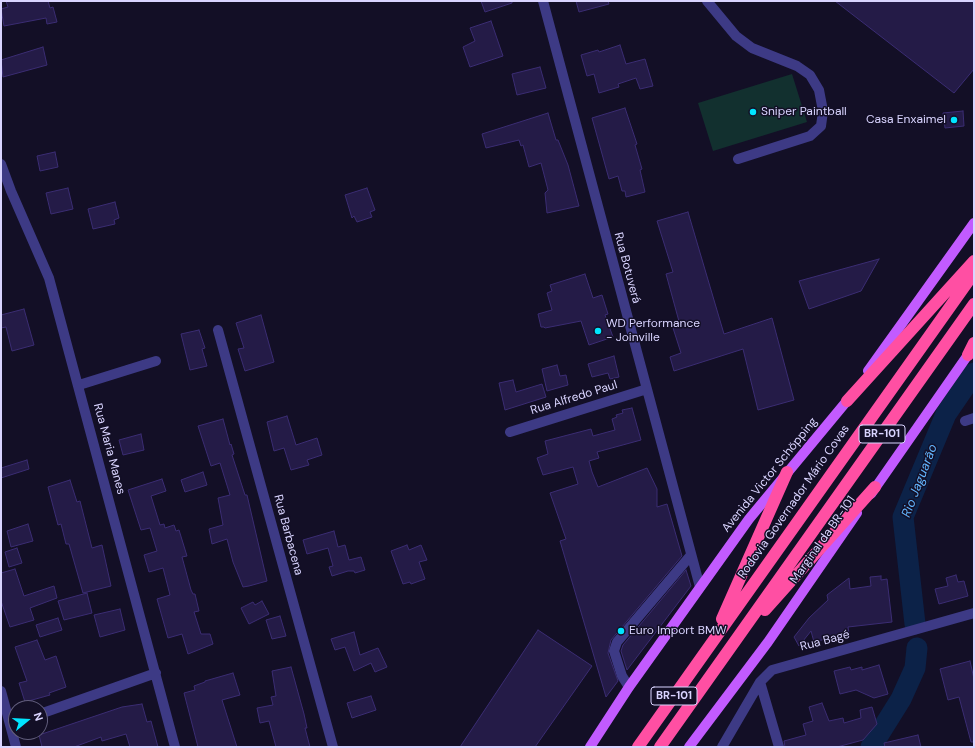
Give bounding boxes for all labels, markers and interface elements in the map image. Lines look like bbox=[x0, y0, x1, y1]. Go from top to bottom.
place label: Sniper Paintball bbox=[761, 105, 847, 119]
marker: Sniper Paintball bbox=[748, 107, 758, 117]
place label: Casa Enxaimel bbox=[866, 113, 946, 127]
marker: Casa Enxaimel bbox=[949, 115, 959, 125]
street label: Rua Botuverá bbox=[611, 231, 643, 305]
place label: WD Performance - Joinville bbox=[606, 317, 700, 345]
marker: WD Performance - Joinville bbox=[593, 326, 603, 336]
street label: Rua Alfredo Paul bbox=[529, 378, 619, 418]
street label: Rua Maria Manes bbox=[90, 402, 128, 496]
street label: Avenida Victor Schöpping bbox=[719, 415, 821, 535]
street label: Rodovia Governador Mário Covas bbox=[735, 422, 853, 582]
road number: BR-101 bbox=[859, 425, 905, 443]
water label: Rio Jaguarão bbox=[899, 442, 941, 520]
street label: Rua Barbacena bbox=[270, 493, 306, 577]
street label: Marginal da BR-101 bbox=[787, 493, 859, 587]
place label: Euro Import BMW bbox=[629, 624, 727, 638]
marker: Euro Import BMW bbox=[616, 626, 626, 636]
street label: Rua Bagé bbox=[799, 627, 851, 655]
road number: BR-101 bbox=[651, 687, 697, 705]
north arrow bbox=[8, 700, 48, 740]
text: N bbox=[31, 711, 46, 723]

